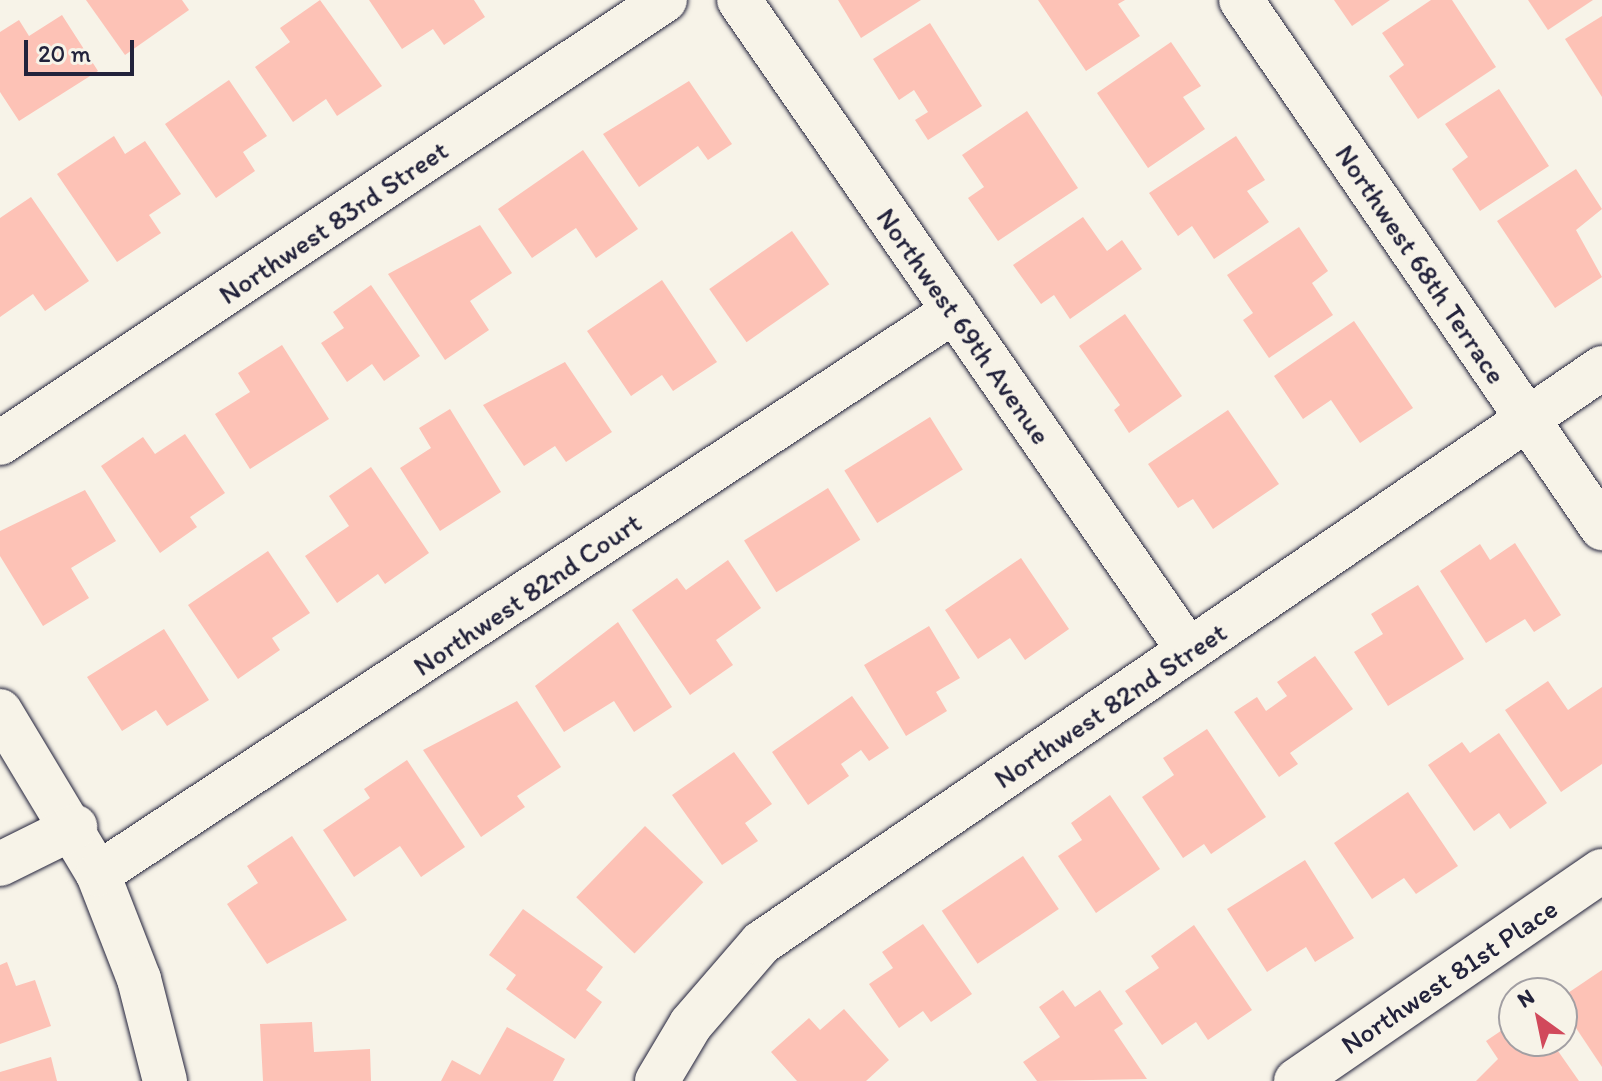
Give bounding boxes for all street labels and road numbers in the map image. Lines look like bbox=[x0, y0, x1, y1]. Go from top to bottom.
street label: Northwest 83rd Street bbox=[212, 133, 454, 311]
street label: Northwest 68th Terrace bbox=[1328, 138, 1514, 390]
street label: Northwest 69th Avenue bbox=[870, 202, 1058, 450]
street label: Northwest 82nd Court bbox=[407, 505, 647, 683]
street label: Northwest 82nd Street bbox=[988, 615, 1232, 795]
street label: Northwest 81st Place bbox=[1335, 891, 1563, 1061]

